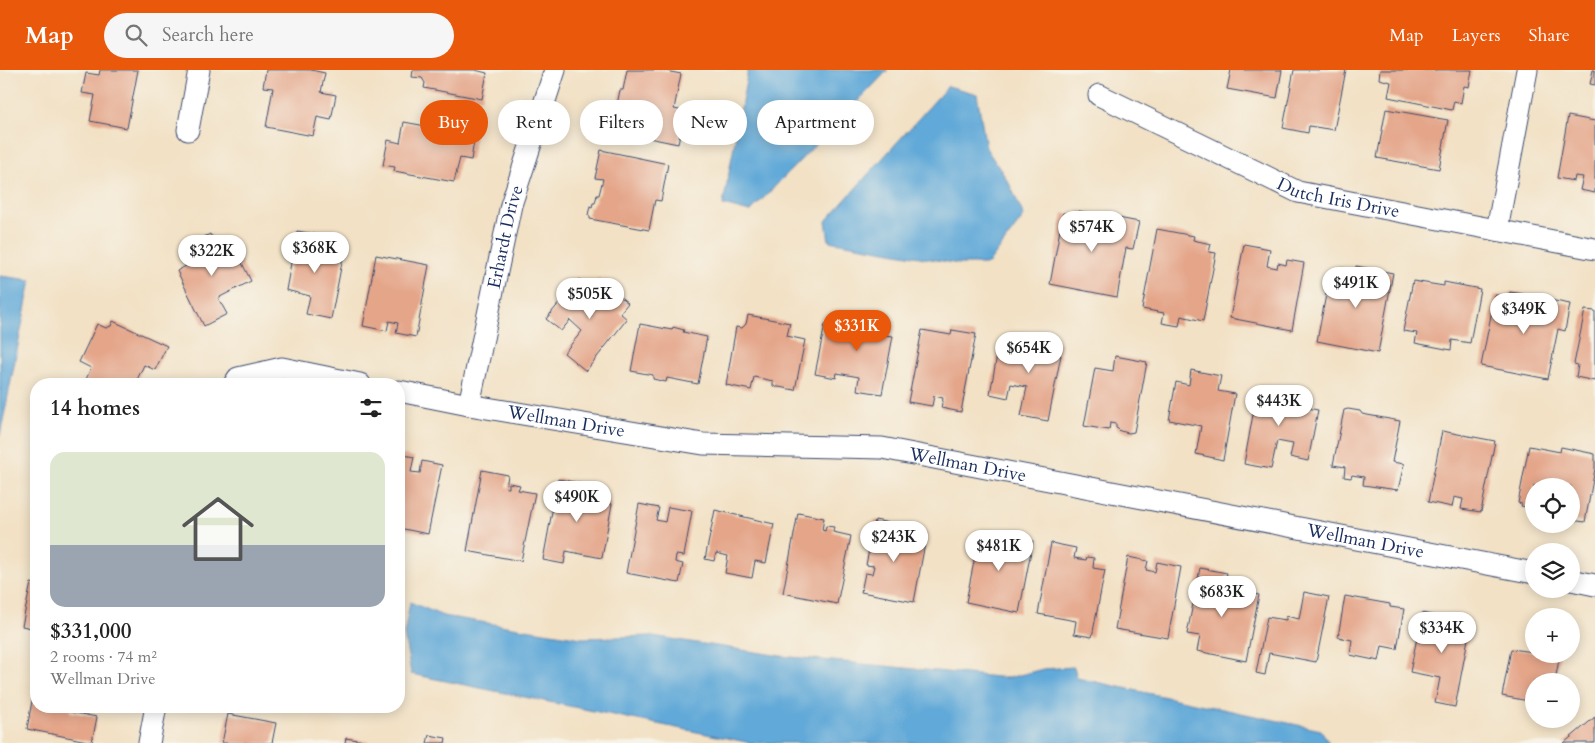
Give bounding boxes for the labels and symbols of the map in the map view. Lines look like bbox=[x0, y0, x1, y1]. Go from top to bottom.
street label: Dutch Iris Drive bbox=[1273, 171, 1402, 224]
street label: Erhardt Drive bbox=[481, 182, 529, 291]
pin: $574K bbox=[1057, 210, 1127, 253]
pin: $368K bbox=[280, 232, 350, 274]
pin: $322K bbox=[177, 234, 247, 277]
pin: $491K bbox=[1321, 266, 1391, 309]
pin: $505K bbox=[555, 278, 625, 320]
pin: $349K bbox=[1489, 292, 1559, 335]
pin: $331K bbox=[822, 310, 892, 352]
pin: $654K bbox=[994, 332, 1064, 374]
pin: $443K bbox=[1244, 384, 1314, 427]
street label: Wellman Drive bbox=[505, 399, 627, 443]
street label: Wellman Drive bbox=[906, 441, 1029, 488]
pin: $490K bbox=[542, 480, 612, 523]
street label: Wellman Drive bbox=[1304, 517, 1426, 564]
pin: $243K bbox=[859, 520, 929, 563]
pin: $481K bbox=[964, 530, 1034, 572]
pin: $683K bbox=[1187, 576, 1257, 618]
pin: $334K bbox=[1407, 612, 1477, 654]

